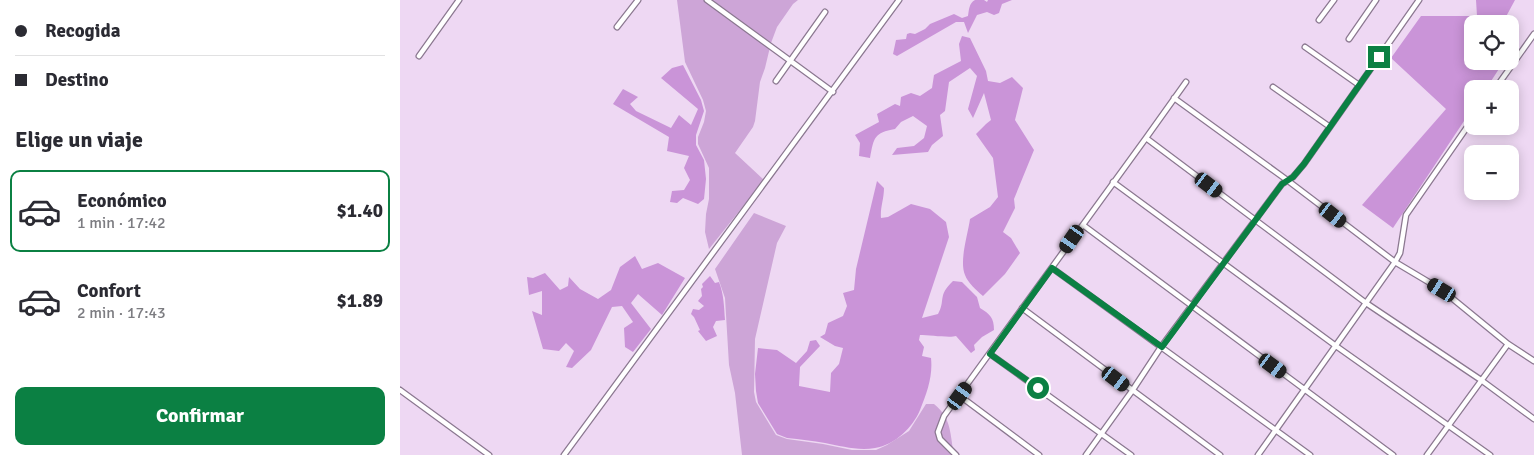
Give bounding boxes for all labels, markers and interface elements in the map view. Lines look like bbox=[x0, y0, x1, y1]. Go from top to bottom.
map controls bbox=[1464, 15, 1519, 200]
button: locate bbox=[1464, 15, 1519, 70]
text: Recogida bbox=[45, 19, 120, 43]
route end bbox=[1368, 46, 1390, 68]
text: Destino bbox=[45, 68, 109, 92]
button: + bbox=[1464, 80, 1519, 135]
text: Elige un viaje bbox=[15, 126, 143, 153]
button: − bbox=[1464, 145, 1519, 200]
car bbox=[1192, 170, 1225, 200]
icon: car bbox=[17, 189, 62, 234]
text: Económico bbox=[77, 189, 167, 213]
text: $1.40 bbox=[337, 199, 383, 223]
car bbox=[1316, 200, 1349, 230]
text: 1 min · 17:42 bbox=[77, 213, 166, 233]
car bbox=[1057, 222, 1086, 256]
car bbox=[1425, 276, 1458, 304]
icon: car bbox=[17, 279, 62, 324]
text: Confort bbox=[77, 279, 141, 303]
text: $1.89 bbox=[337, 289, 383, 313]
text: 2 min · 17:43 bbox=[77, 303, 166, 323]
car bbox=[1256, 351, 1289, 381]
car bbox=[1099, 364, 1132, 394]
route start bbox=[1027, 377, 1049, 399]
car bbox=[945, 379, 974, 413]
button: Confirmar bbox=[15, 387, 385, 445]

